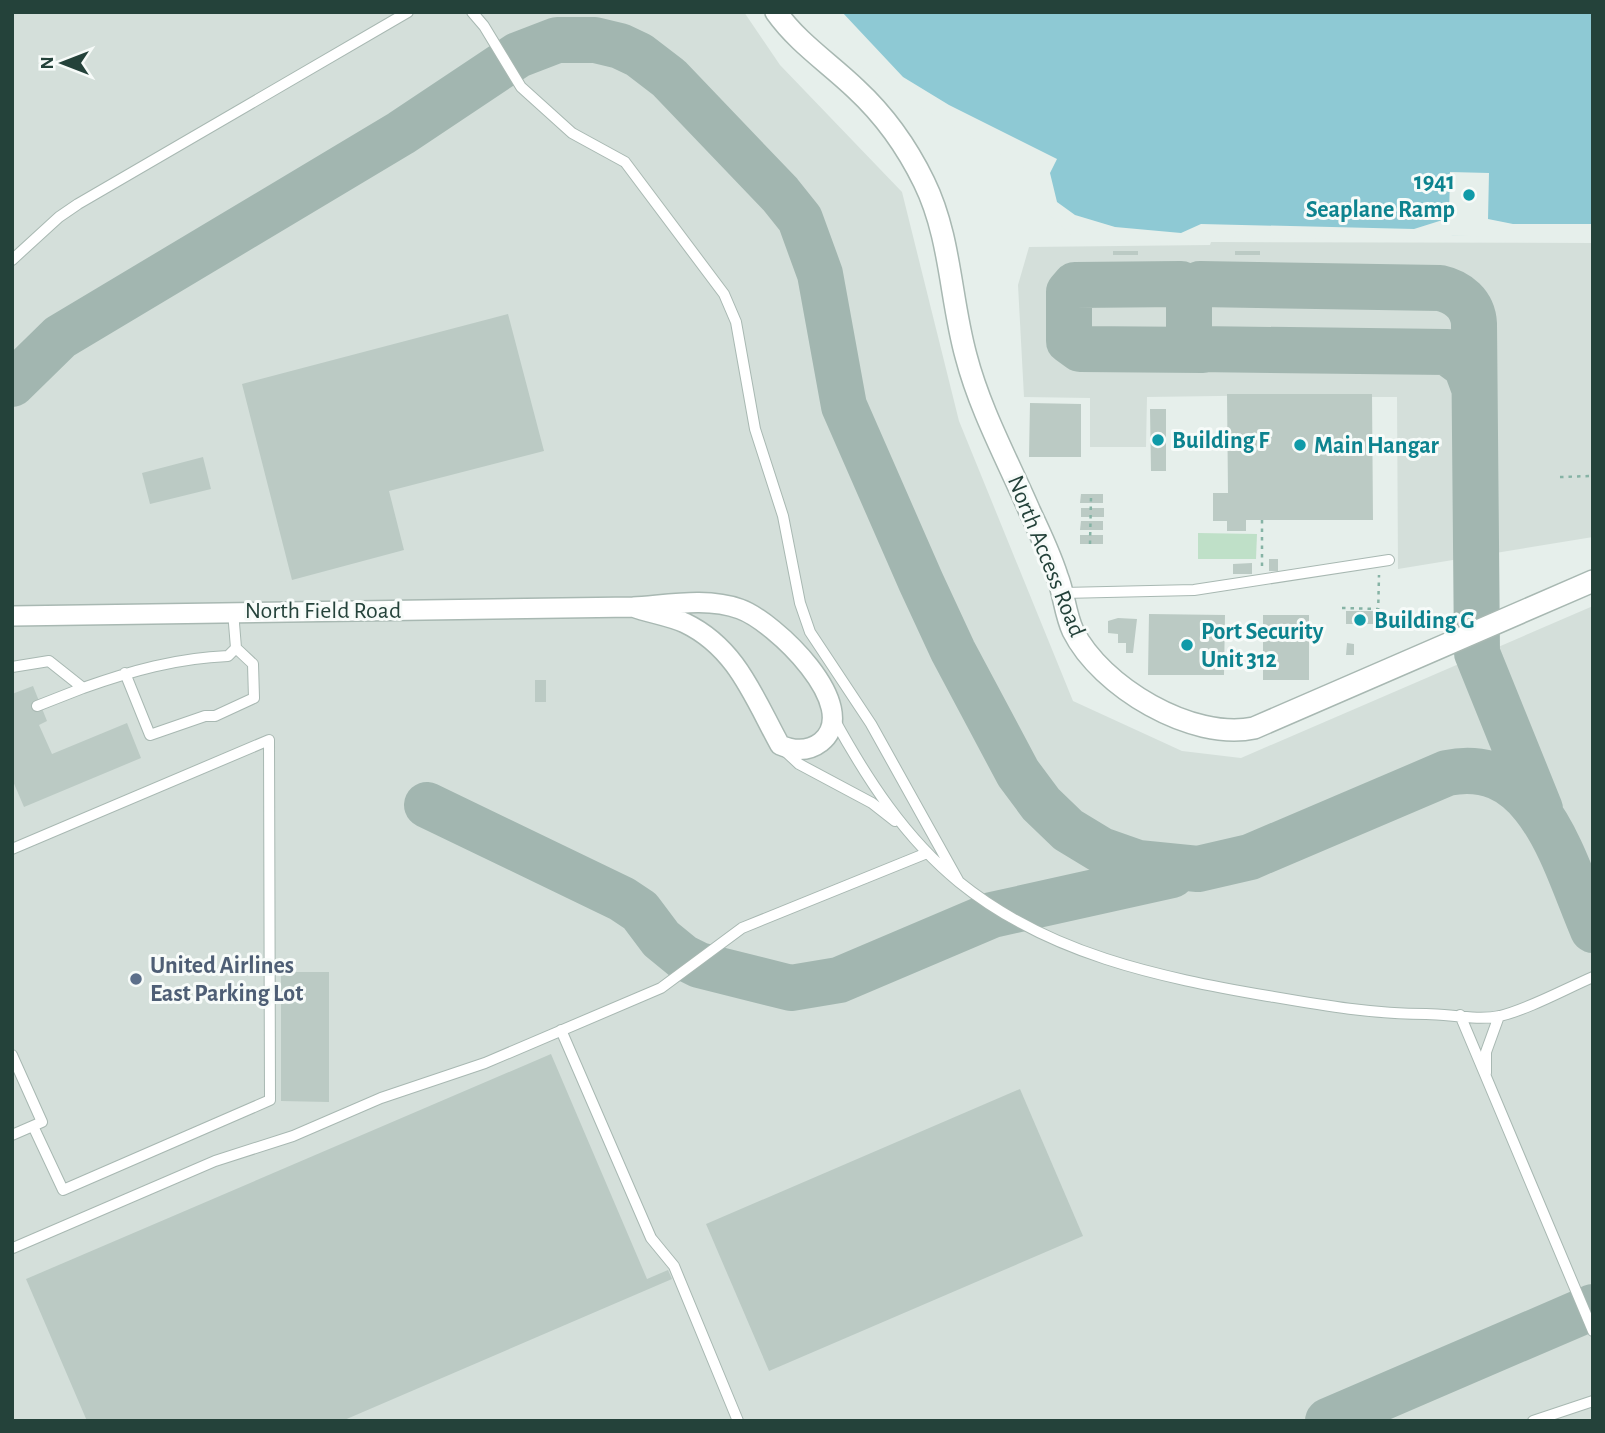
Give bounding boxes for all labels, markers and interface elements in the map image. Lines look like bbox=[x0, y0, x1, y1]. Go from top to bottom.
north arrow bbox=[28, 28, 98, 98]
text: N bbox=[38, 56, 57, 70]
place label: 1941 Seaplane Ramp bbox=[1306, 170, 1455, 222]
marker: 1941 Seaplane Ramp bbox=[1461, 187, 1477, 203]
place label: Building F bbox=[1172, 429, 1270, 453]
marker: Building F bbox=[1150, 432, 1166, 448]
place label: Main Hangar bbox=[1314, 434, 1440, 458]
marker: Main Hangar bbox=[1292, 437, 1308, 453]
street label: North Access Road bbox=[1003, 472, 1089, 640]
street label: North Field Road bbox=[245, 599, 401, 623]
place label: Building G bbox=[1374, 609, 1475, 633]
marker: Building G bbox=[1352, 612, 1368, 628]
place label: Port Security Unit 312 bbox=[1201, 620, 1324, 672]
marker: Port Security Unit 312 bbox=[1179, 637, 1195, 653]
place label: United Airlines East Parking Lot bbox=[150, 954, 303, 1006]
marker: United Airlines East Parking Lot bbox=[128, 971, 144, 987]

